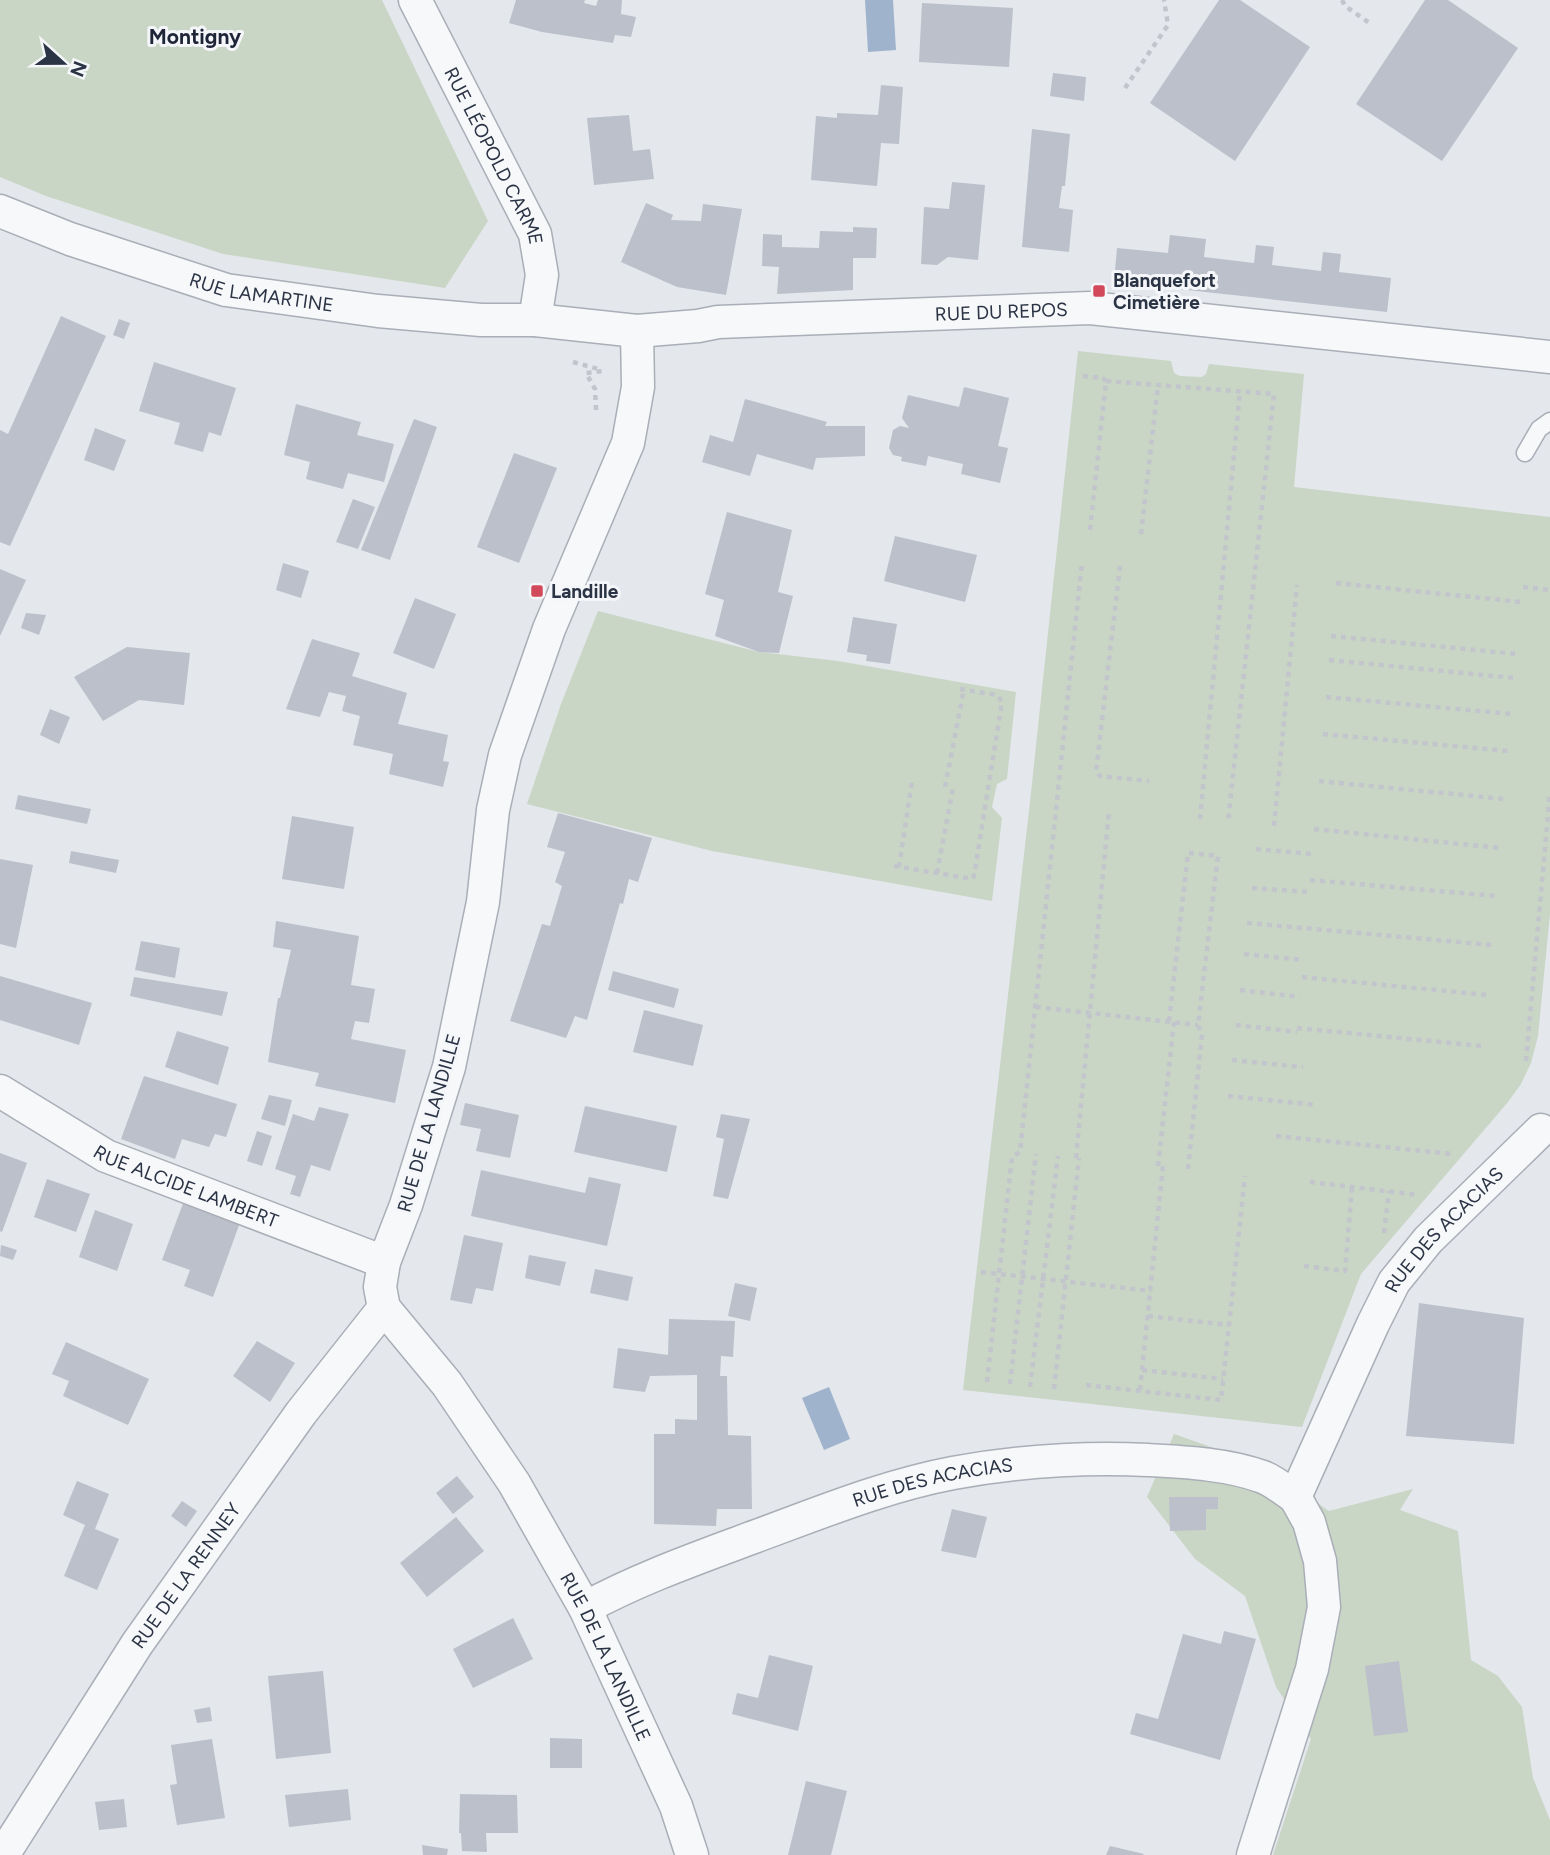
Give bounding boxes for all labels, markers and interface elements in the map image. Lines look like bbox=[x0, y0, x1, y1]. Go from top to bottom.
district label: Montigny bbox=[149, 24, 242, 49]
north arrow bbox=[28, 28, 98, 98]
text: N bbox=[65, 58, 92, 80]
street label: RUE LÉOPOLD CARME bbox=[440, 63, 548, 246]
street label: RUE LAMARTINE bbox=[187, 267, 335, 316]
place label: Blanquefort Cimetière bbox=[1113, 269, 1216, 314]
marker: Blanquefort Cimetière bbox=[1091, 283, 1107, 299]
street label: RUE DU REPOS bbox=[934, 297, 1068, 325]
place label: Landille bbox=[551, 580, 619, 603]
marker: Landille bbox=[529, 583, 545, 599]
street label: RUE DE LA LANDILLE bbox=[393, 1031, 465, 1215]
street label: RUE ALCIDE LAMBERT bbox=[89, 1140, 282, 1232]
street label: RUE DES ACACIAS bbox=[1379, 1162, 1508, 1296]
street label: RUE DES ACACIAS bbox=[849, 1453, 1014, 1512]
street label: RUE DE LA RENNEY bbox=[126, 1498, 245, 1653]
street label: RUE DE LA LANDILLE bbox=[556, 1568, 656, 1745]

